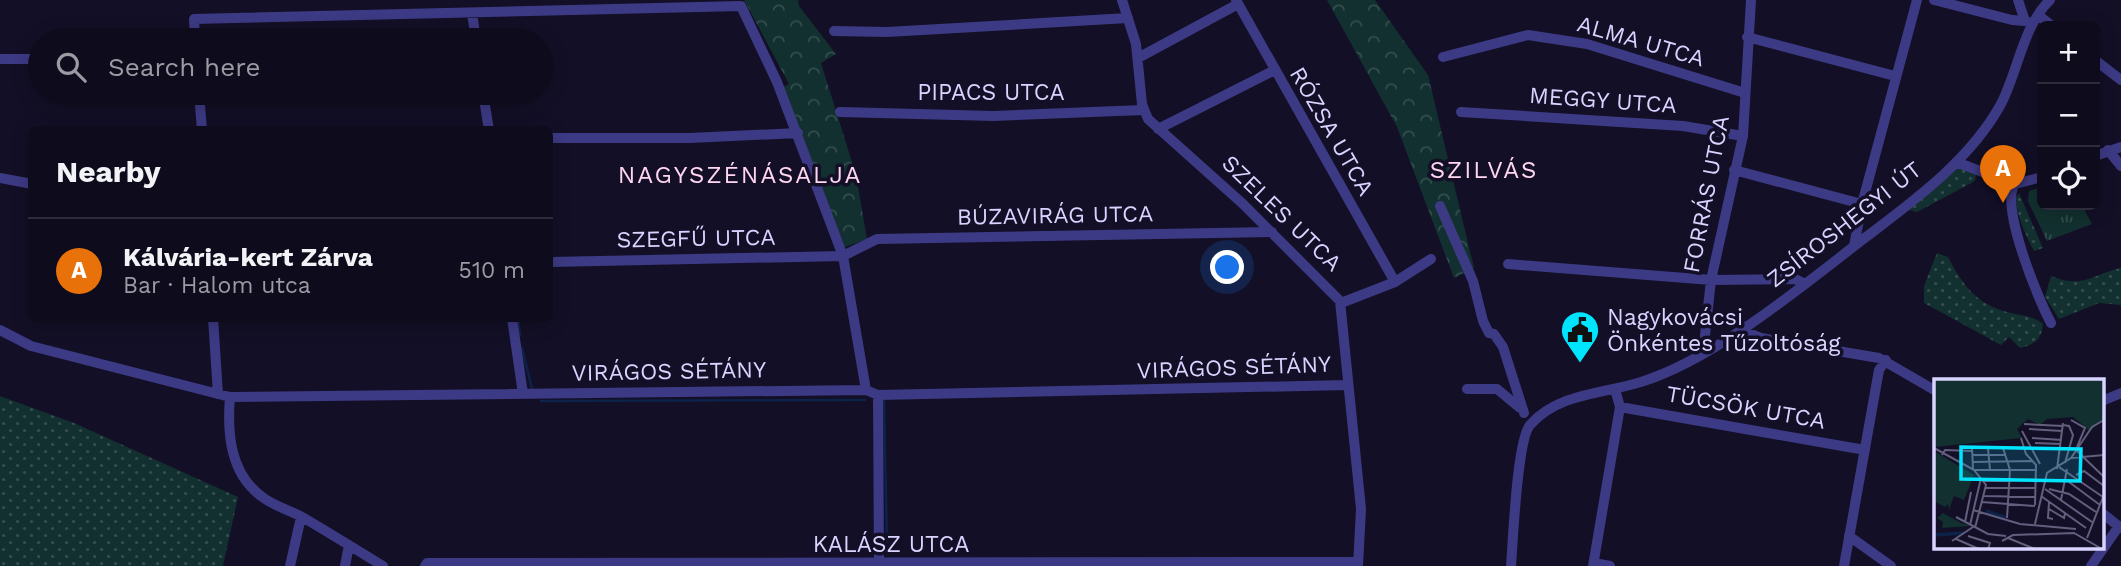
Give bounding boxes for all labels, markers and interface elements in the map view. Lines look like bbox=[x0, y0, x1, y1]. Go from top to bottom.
street label: ALMA UTCA bbox=[1574, 10, 1708, 73]
map controls bbox=[2037, 21, 2100, 210]
button: + bbox=[2037, 21, 2100, 84]
search box bbox=[28, 28, 553, 105]
icon: search bbox=[52, 48, 90, 86]
text: Search here bbox=[108, 52, 260, 82]
street label: RÓZSA UTCA bbox=[1284, 62, 1380, 200]
street label: PIPACS UTCA bbox=[917, 79, 1065, 106]
street label: MEGGY UTCA bbox=[1528, 82, 1678, 119]
button: − bbox=[2037, 84, 2100, 147]
street label: FORRÁS UTCA bbox=[1678, 113, 1735, 275]
pin: A bbox=[1980, 145, 2026, 203]
button: locate bbox=[2037, 147, 2100, 210]
street label: SZELES UTCA bbox=[1216, 150, 1347, 277]
text: Nearby bbox=[56, 154, 161, 189]
district label: SZILVÁS bbox=[1430, 156, 1538, 184]
street label: ZSÍROSHEGYI ÚT bbox=[1762, 156, 1927, 293]
district label: NAGYSZÉNÁSALJA bbox=[618, 161, 862, 189]
street label: BÚZAVIRÁG UTCA bbox=[957, 200, 1153, 231]
street label: SZEGFŰ UTCA bbox=[616, 224, 776, 253]
text: Kálvária-kert Zárva bbox=[123, 242, 373, 272]
your location bbox=[1210, 250, 1244, 284]
text: A bbox=[71, 257, 87, 284]
text: 510 m bbox=[459, 257, 525, 284]
text: Bar · Halom utca bbox=[123, 272, 311, 299]
place label: Nagykovácsi Önkéntes Tűzoltóság bbox=[1607, 304, 1841, 357]
public building icon: Nagykovácsi Önkéntes Tűzoltóság bbox=[1559, 309, 1601, 364]
street label: VIRÁGOS SÉTÁNY bbox=[1136, 351, 1332, 384]
street label: VIRÁGOS SÉTÁNY bbox=[571, 356, 767, 387]
inset map bbox=[1934, 379, 2104, 548]
street label: TÜCSÖK UTCA bbox=[1664, 380, 1828, 435]
street label: KALÁSZ UTCA bbox=[813, 531, 969, 558]

